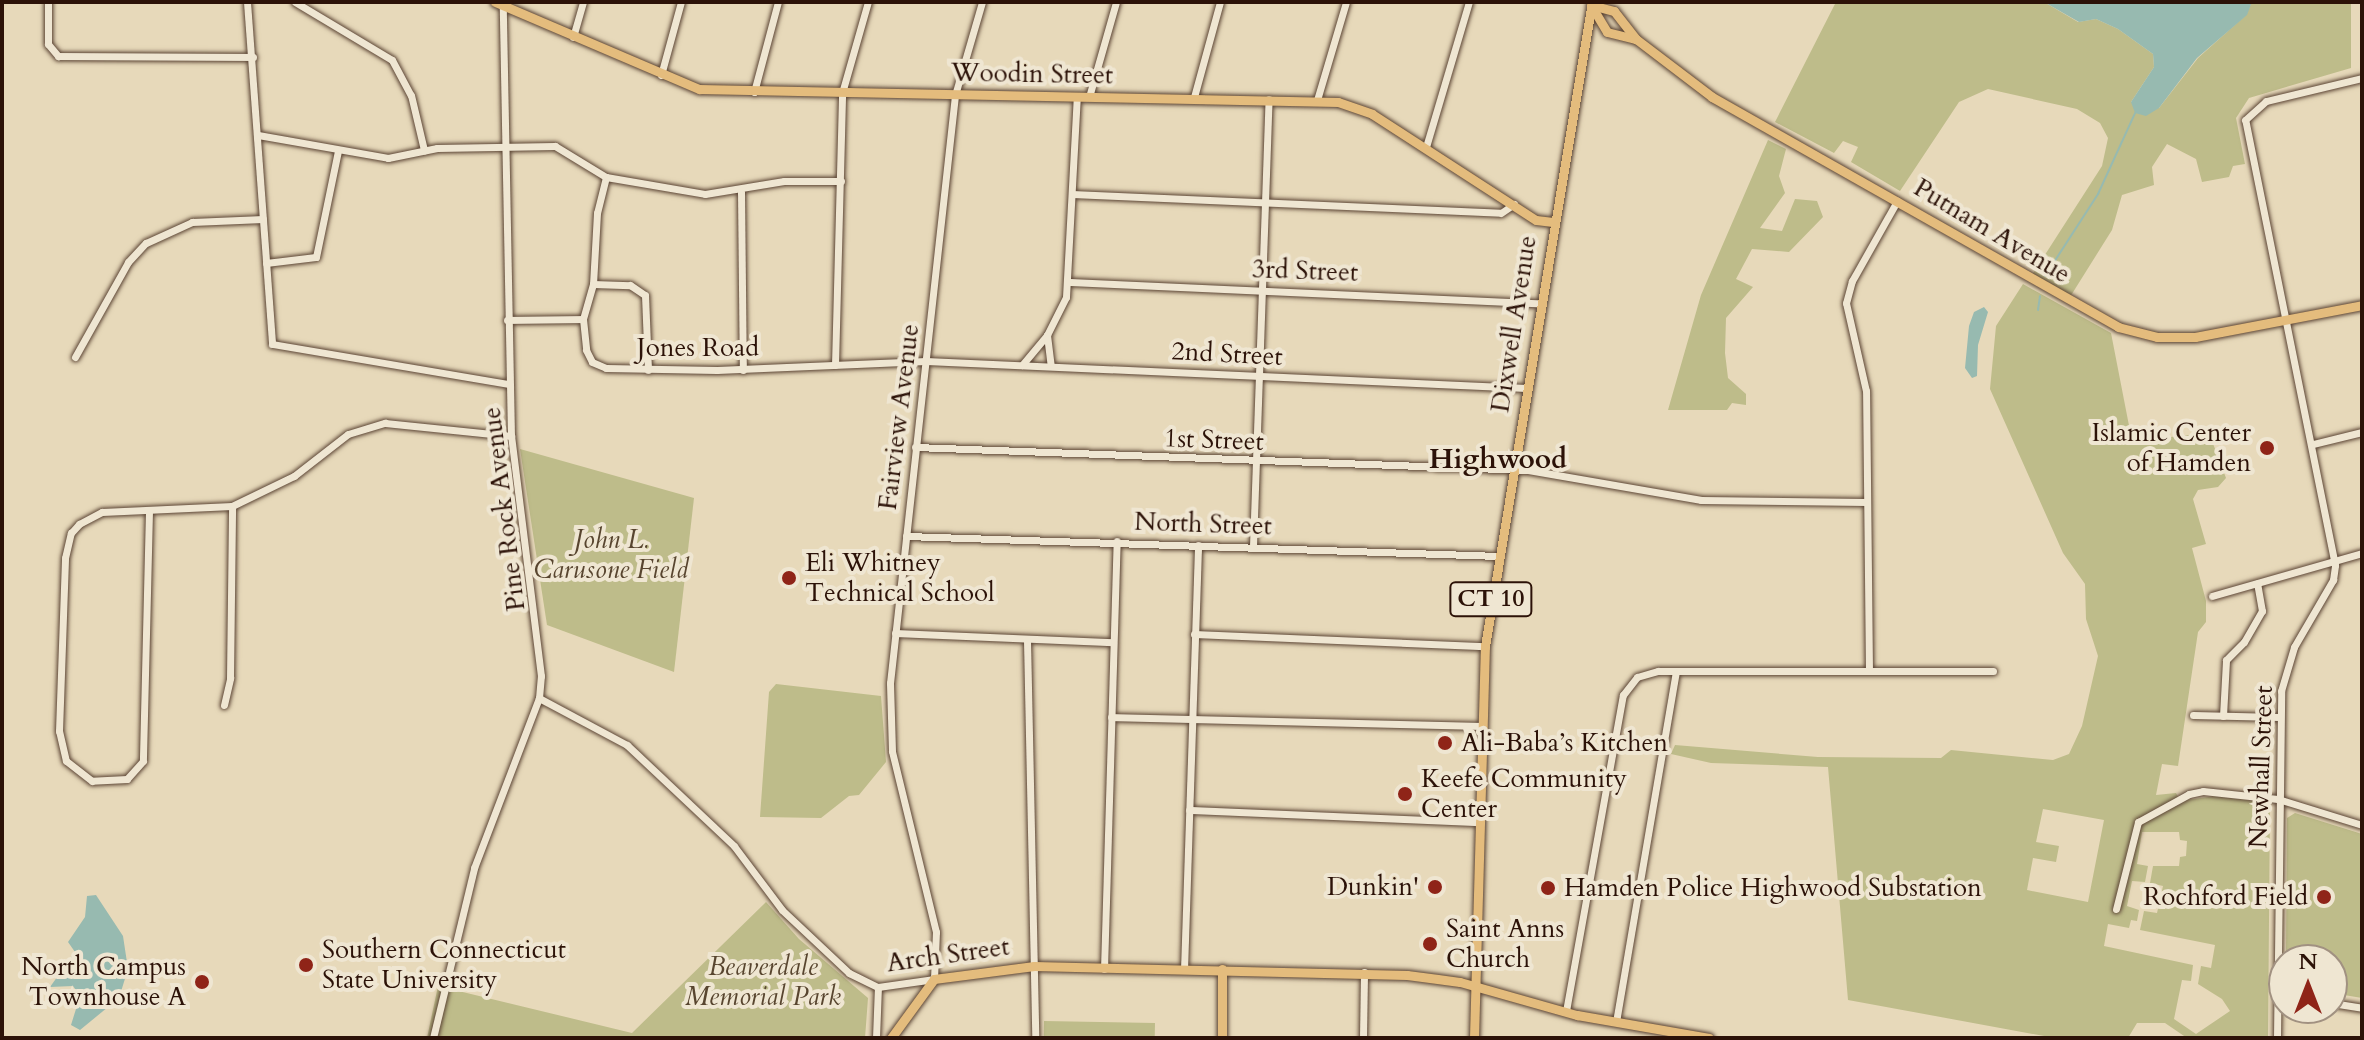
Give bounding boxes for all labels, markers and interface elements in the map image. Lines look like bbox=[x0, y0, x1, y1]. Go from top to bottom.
street label: Woodin Street bbox=[951, 57, 1113, 91]
street label: Putnam Avenue bbox=[1908, 172, 2076, 290]
street label: Dixwell Avenue bbox=[1485, 233, 1543, 415]
street label: 3rd Street bbox=[1251, 254, 1359, 288]
street label: Fairview Avenue bbox=[872, 322, 926, 512]
street label: Jones Road bbox=[637, 332, 759, 364]
street label: 2nd Street bbox=[1171, 336, 1283, 372]
street label: Pine Rock Avenue bbox=[476, 405, 532, 613]
place label: Islamic Center of Hamden bbox=[2091, 417, 2251, 478]
street label: 1st Street bbox=[1164, 423, 1264, 457]
marker: Islamic Center of Hamden bbox=[2258, 439, 2276, 457]
district label: Highwood bbox=[1429, 442, 1567, 476]
street label: North Street bbox=[1134, 506, 1272, 542]
park label: John L. Carusone Field bbox=[534, 524, 688, 586]
place label: Eli Whitney Technical School bbox=[805, 547, 995, 608]
marker: Eli Whitney Technical School bbox=[780, 569, 798, 587]
road number: CT 10 bbox=[1449, 579, 1533, 619]
street label: Newhall Street bbox=[2243, 685, 2279, 849]
place label: Ali-Baba’s Kitchen bbox=[1461, 727, 1668, 759]
marker: Ali-Baba’s Kitchen bbox=[1436, 734, 1454, 752]
place label: Keefe Community Center bbox=[1421, 763, 1627, 824]
marker: Keefe Community Center bbox=[1396, 785, 1414, 803]
place label: Dunkin' bbox=[1327, 871, 1419, 903]
place label: Hamden Police Highwood Substation bbox=[1564, 872, 1982, 904]
marker: Dunkin' bbox=[1426, 878, 1444, 896]
marker: Hamden Police Highwood Substation bbox=[1539, 879, 1557, 897]
place label: Rochford Field bbox=[2143, 881, 2308, 913]
marker: Rochford Field bbox=[2315, 888, 2333, 906]
place label: Saint Anns Church bbox=[1446, 913, 1564, 974]
street label: Arch Street bbox=[885, 931, 1011, 979]
place label: Southern Connecticut State University bbox=[322, 934, 566, 996]
marker: Saint Anns Church bbox=[1421, 935, 1439, 953]
north arrow bbox=[2268, 944, 2348, 1024]
text: N bbox=[2298, 947, 2318, 977]
place label: North Campus Townhouse A bbox=[21, 951, 186, 1012]
park label: Beaverdale Memorial Park bbox=[685, 951, 841, 1012]
marker: Southern Connecticut State University bbox=[297, 956, 315, 974]
marker: North Campus Townhouse A bbox=[193, 973, 211, 991]

